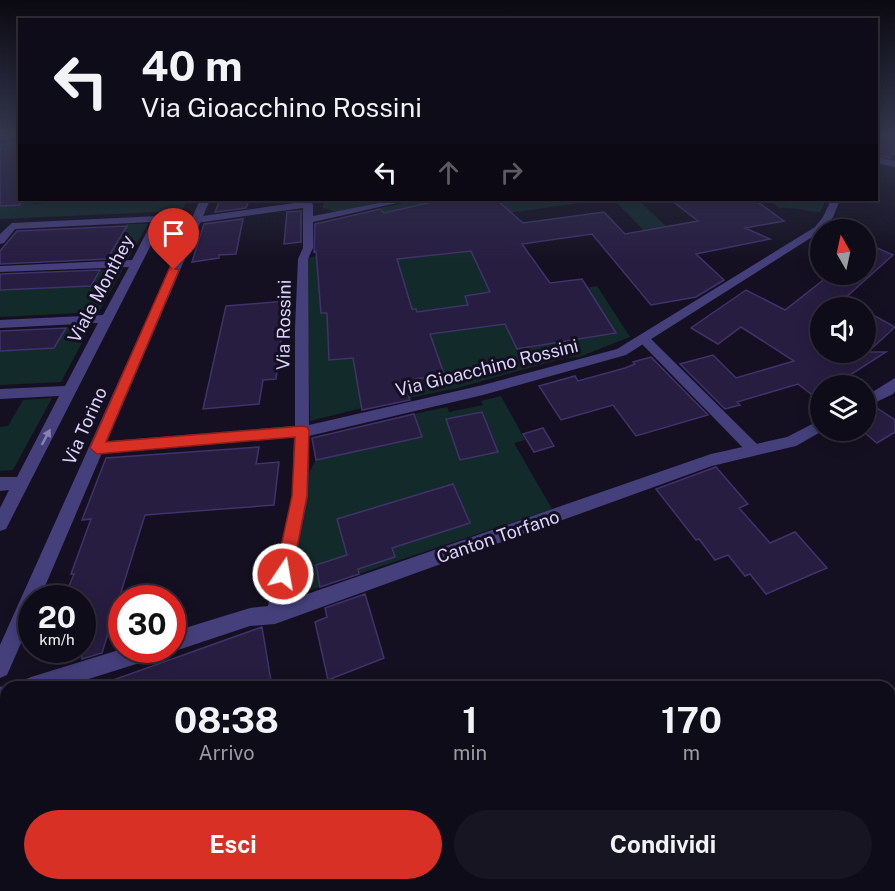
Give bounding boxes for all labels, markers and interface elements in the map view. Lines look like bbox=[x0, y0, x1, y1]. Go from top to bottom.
text: 40 m bbox=[141, 41, 243, 90]
icon: left bbox=[42, 42, 120, 120]
text: Via Gioacchino Rossini bbox=[141, 91, 422, 123]
icon: left bbox=[369, 156, 402, 189]
icon: ahead bbox=[432, 156, 465, 189]
icon: right bbox=[495, 156, 528, 189]
pin bbox=[148, 208, 199, 270]
icon: arrive bbox=[157, 217, 190, 250]
north arrow bbox=[810, 219, 876, 285]
map controls bbox=[810, 219, 876, 441]
street label: Viale Monthey bbox=[63, 231, 138, 346]
street label: Via Rossini bbox=[272, 280, 295, 370]
button: sound bbox=[810, 297, 876, 363]
street label: Via Gioacchino Rossini bbox=[393, 335, 580, 400]
button: layers bbox=[810, 375, 876, 441]
street label: Via Torino bbox=[58, 384, 111, 468]
one-way arrow bbox=[41, 428, 51, 445]
street label: Canton Torfano bbox=[434, 506, 562, 567]
position arrow bbox=[251, 542, 315, 606]
speed limit sign: 30 bbox=[108, 585, 186, 663]
text: 20 bbox=[38, 599, 76, 635]
text: km/h bbox=[39, 631, 75, 648]
text: 08:38 bbox=[174, 699, 279, 741]
text: 1 bbox=[462, 699, 478, 741]
text: 170 bbox=[661, 699, 722, 741]
text: Arrivo bbox=[199, 741, 255, 765]
text: min bbox=[453, 741, 487, 765]
text: m bbox=[683, 741, 700, 765]
button: Esci bbox=[24, 810, 442, 879]
button: Condividi bbox=[454, 810, 872, 879]

